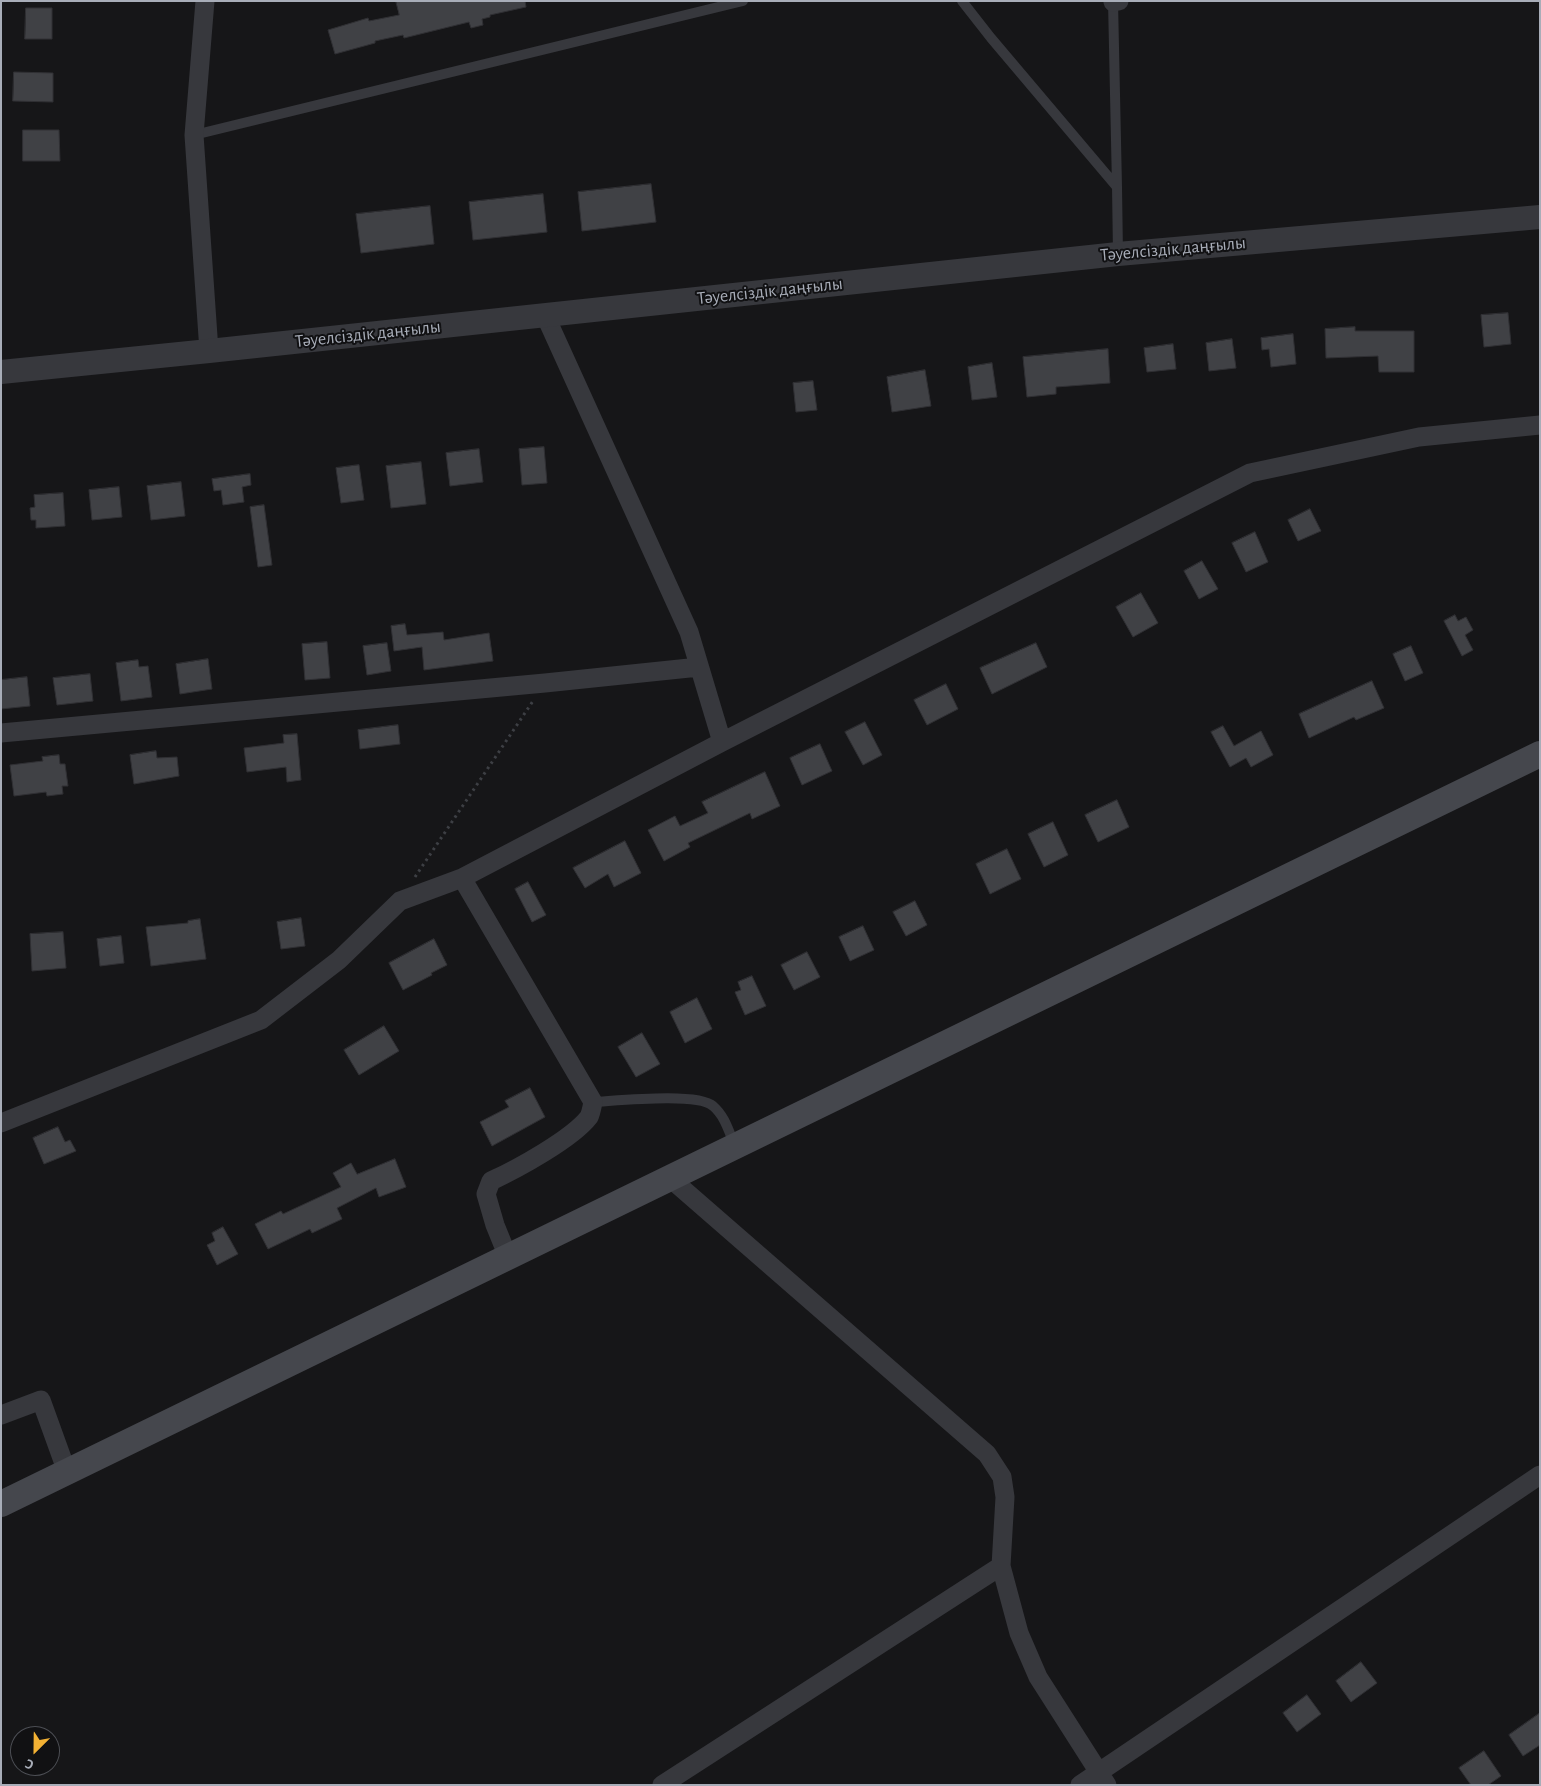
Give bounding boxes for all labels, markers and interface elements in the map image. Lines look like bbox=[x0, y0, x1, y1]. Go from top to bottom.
street label: Тәуелсіздік даңғылы bbox=[1099, 232, 1247, 266]
street label: Тәуелсіздік даңғылы bbox=[696, 273, 844, 309]
street label: Тәуелсіздік даңғылы bbox=[294, 316, 442, 352]
north arrow bbox=[10, 1726, 60, 1776]
text: С bbox=[23, 1756, 36, 1772]

